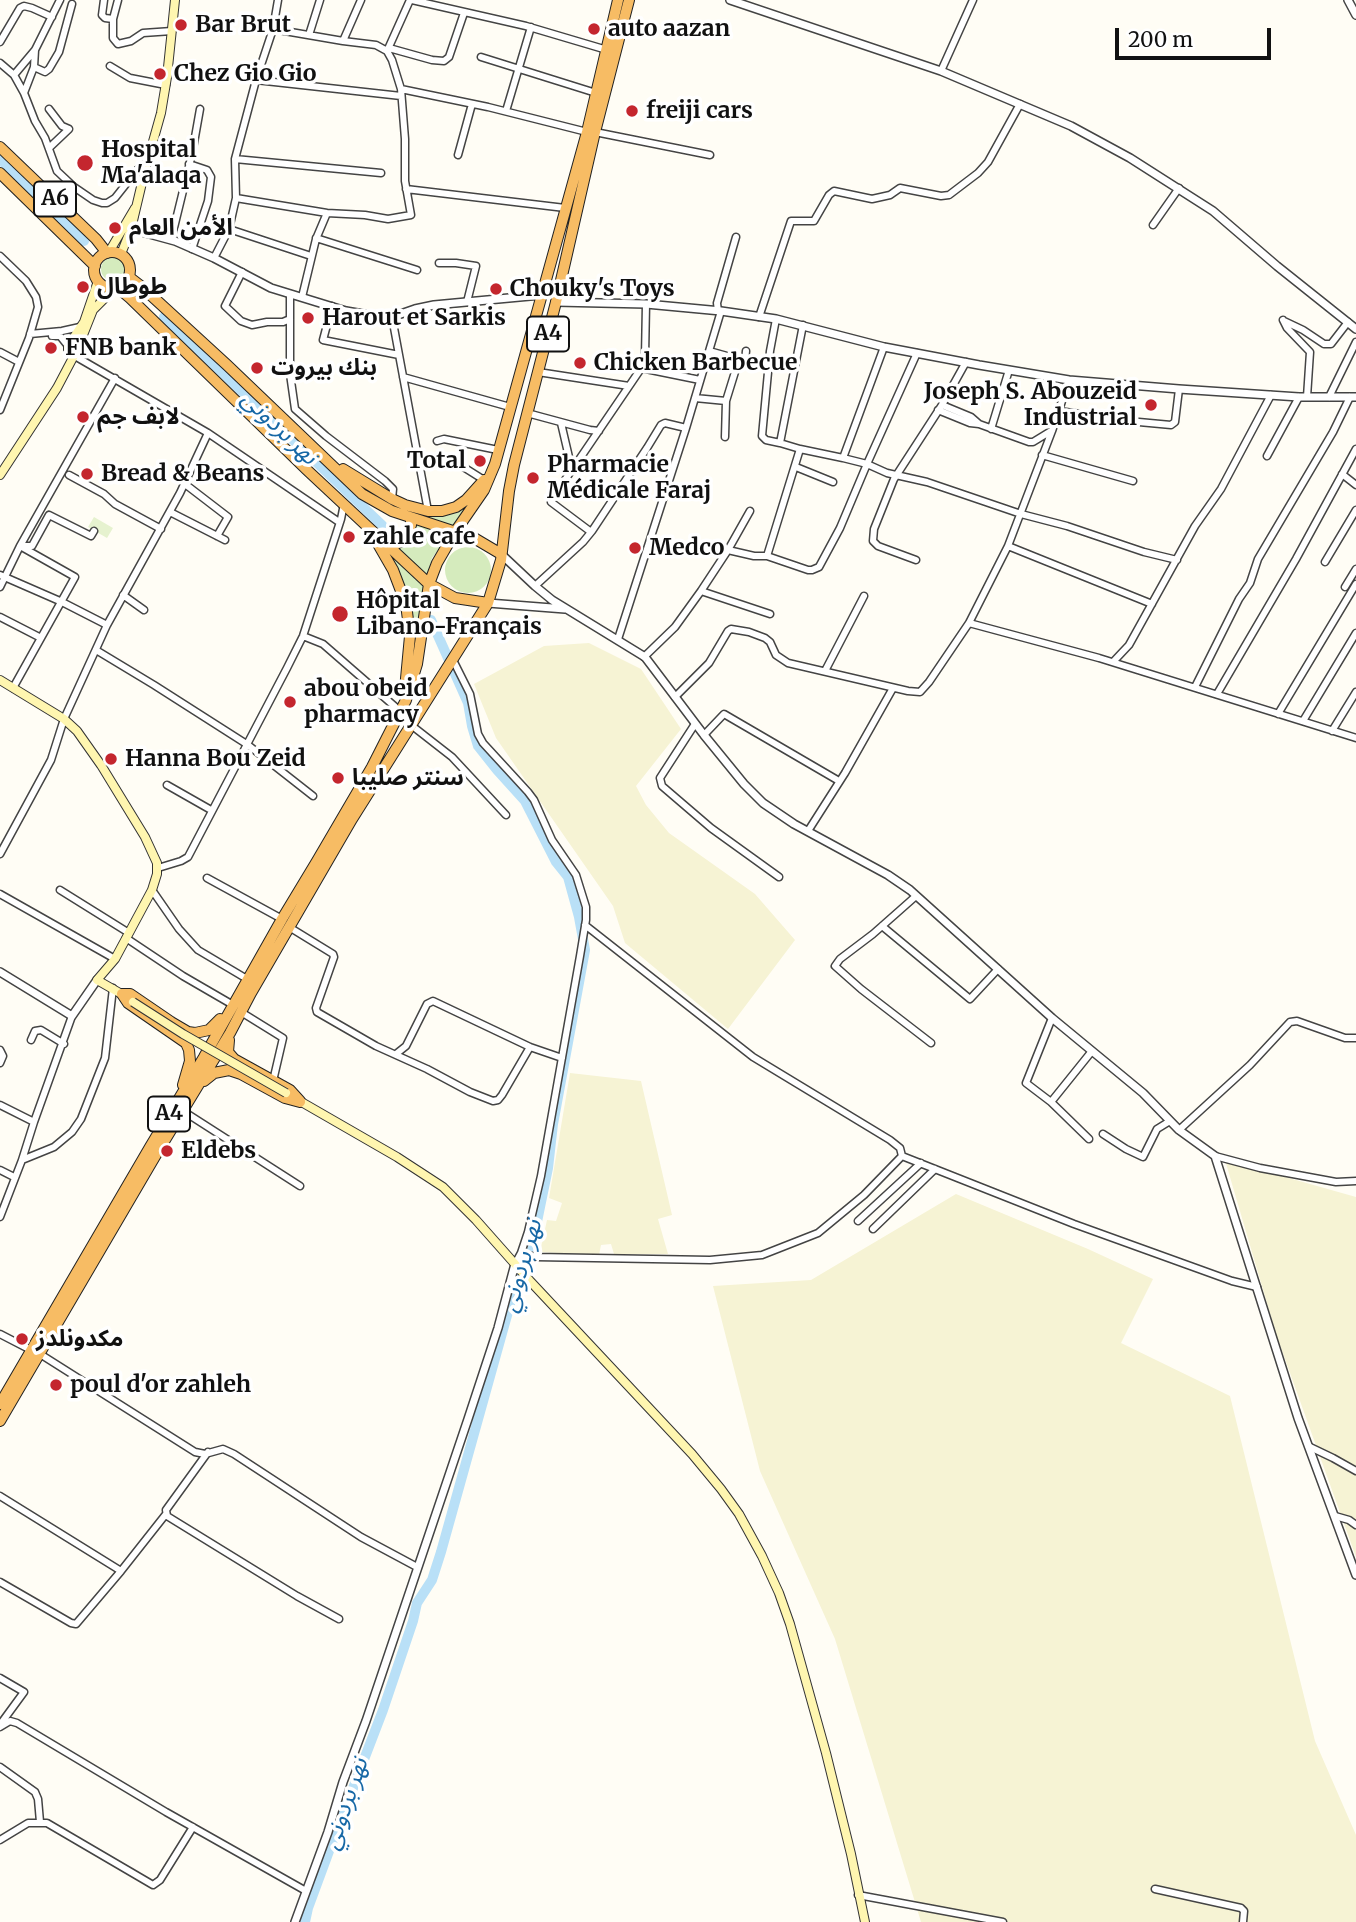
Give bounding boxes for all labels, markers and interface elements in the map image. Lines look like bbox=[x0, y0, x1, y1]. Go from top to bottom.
place label: Bar Brut bbox=[195, 11, 291, 39]
scale bar bbox=[1118, 14, 1274, 58]
place label: auto aazan bbox=[608, 15, 730, 43]
marker: Bar Brut bbox=[173, 17, 189, 33]
marker: auto aazan bbox=[586, 21, 602, 37]
text: 200 m bbox=[1128, 26, 1193, 53]
place label: Chez Gio Gio bbox=[174, 60, 316, 88]
marker: Chez Gio Gio bbox=[152, 66, 168, 82]
place label: freiji cars bbox=[646, 97, 753, 125]
marker: freiji cars bbox=[624, 103, 640, 119]
place label: Hospital Ma'alaqa bbox=[101, 136, 202, 190]
marker: Hospital Ma'alaqa bbox=[75, 153, 95, 173]
road number: A6 bbox=[34, 182, 76, 216]
place label: الأمن العام bbox=[129, 214, 233, 242]
marker: الأمن العام bbox=[107, 220, 123, 236]
place label: طوطال bbox=[97, 273, 167, 301]
place label: Chouky's Toys bbox=[510, 275, 675, 303]
marker: طوطال bbox=[75, 279, 91, 295]
marker: Chouky's Toys bbox=[488, 281, 504, 297]
place label: Harout et Sarkis bbox=[322, 304, 506, 332]
marker: Harout et Sarkis bbox=[300, 310, 316, 326]
road number: A4 bbox=[527, 316, 569, 352]
place label: FNB bank bbox=[65, 334, 177, 362]
marker: FNB bank bbox=[43, 340, 59, 356]
place label: Chicken Barbecue bbox=[594, 349, 798, 377]
place label: بنك بيروت bbox=[271, 354, 377, 382]
marker: Chicken Barbecue bbox=[572, 355, 588, 371]
marker: بنك بيروت bbox=[249, 360, 265, 376]
place label: Joseph S. Abouzeid Industrial bbox=[924, 378, 1137, 432]
water label: نهر بردوني bbox=[235, 385, 323, 471]
marker: Joseph S. Abouzeid Industrial bbox=[1143, 397, 1159, 413]
place label: لابف جم bbox=[97, 403, 180, 431]
marker: لابف جم bbox=[75, 409, 91, 425]
place label: Total bbox=[407, 447, 466, 475]
place label: Pharmacie Médicale Faraj bbox=[547, 451, 711, 505]
marker: Total bbox=[472, 453, 488, 469]
place label: Bread & Beans bbox=[101, 460, 264, 488]
marker: Bread & Beans bbox=[79, 466, 95, 482]
marker: Pharmacie Médicale Faraj bbox=[525, 470, 541, 486]
place label: zahle cafe bbox=[363, 523, 475, 551]
marker: zahle cafe bbox=[341, 529, 357, 545]
place label: Medco bbox=[649, 534, 725, 562]
marker: Medco bbox=[627, 540, 643, 556]
place label: Hôpital Libano-Français bbox=[356, 587, 542, 641]
marker: Hôpital Libano-Français bbox=[330, 604, 350, 624]
place label: abou obeid pharmacy bbox=[304, 675, 428, 729]
marker: abou obeid pharmacy bbox=[282, 694, 298, 710]
place label: Hanna Bou Zeid bbox=[125, 745, 306, 773]
marker: Hanna Bou Zeid bbox=[103, 751, 119, 767]
place label: سنتر صليبا bbox=[352, 764, 464, 792]
marker: سنتر صليبا bbox=[330, 770, 346, 786]
road number: A4 bbox=[148, 1096, 190, 1132]
place label: Eldebs bbox=[181, 1137, 256, 1165]
marker: Eldebs bbox=[159, 1143, 175, 1159]
water label: نهر بردوني bbox=[495, 1216, 549, 1316]
place label: مكدونلدز bbox=[36, 1325, 123, 1353]
marker: مكدونلدز bbox=[14, 1331, 30, 1347]
place label: poul d'or zahleh bbox=[70, 1371, 251, 1399]
marker: poul d'or zahleh bbox=[48, 1377, 64, 1393]
water label: نهر بردوني bbox=[317, 1754, 375, 1854]

